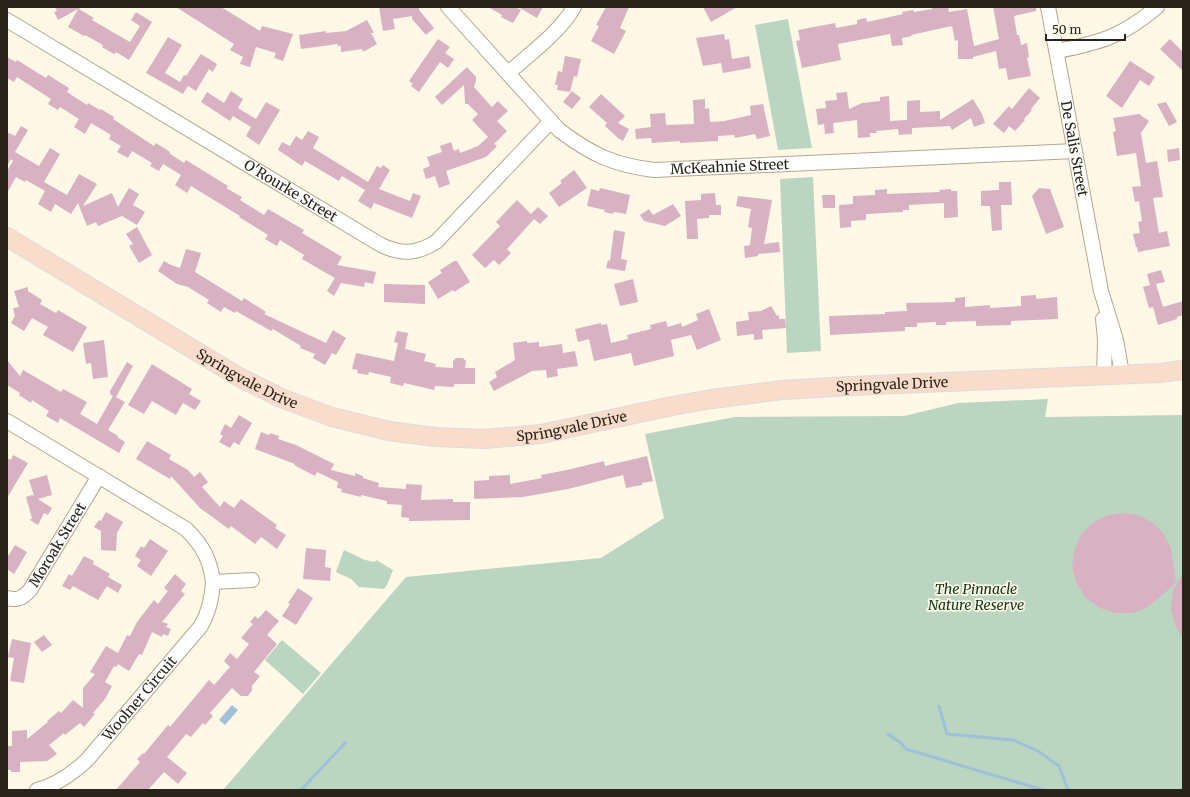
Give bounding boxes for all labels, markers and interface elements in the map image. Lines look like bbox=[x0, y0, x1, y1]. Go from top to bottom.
scale bar bbox=[1046, 16, 1125, 42]
text: 50 m bbox=[1052, 22, 1081, 37]
street label: De Salis Street bbox=[1057, 99, 1092, 198]
street label: McKeahnie Street bbox=[670, 155, 790, 178]
street label: O'Rourke Street bbox=[241, 156, 341, 226]
street label: Springvale Drive bbox=[193, 344, 300, 412]
street label: Springvale Drive bbox=[835, 373, 949, 396]
street label: Springvale Drive bbox=[515, 407, 628, 445]
street label: Moroak Street bbox=[25, 499, 90, 590]
park label: The Pinnacle Nature Reserve bbox=[928, 580, 1024, 614]
street label: Woolner Circuit bbox=[98, 652, 181, 745]

